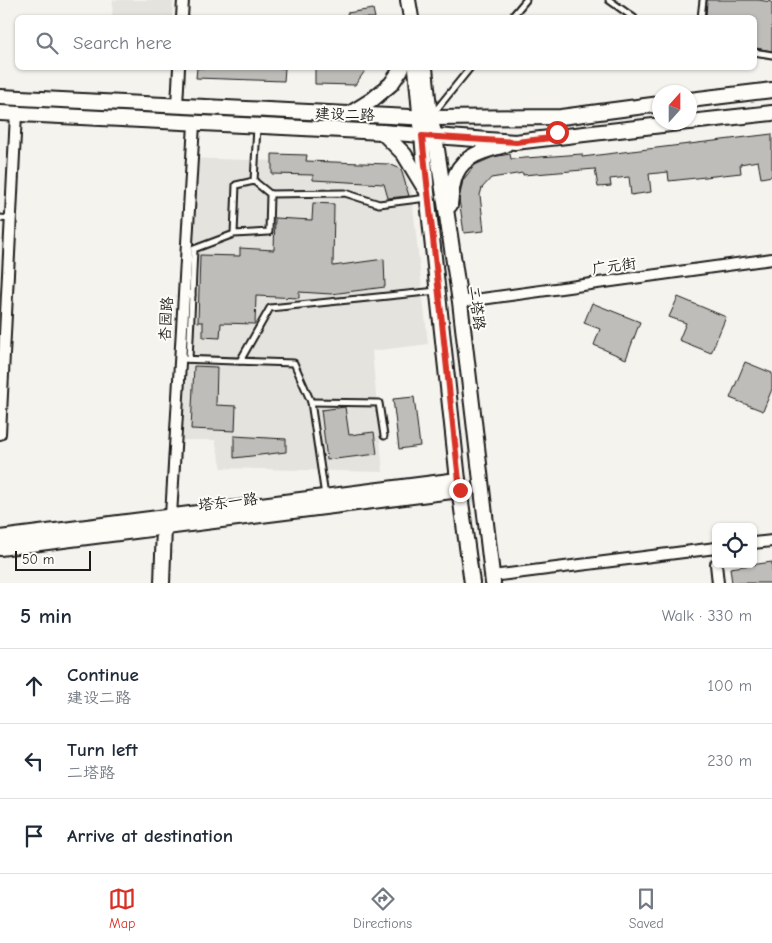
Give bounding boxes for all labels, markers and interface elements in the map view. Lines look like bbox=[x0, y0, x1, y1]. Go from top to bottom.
search box bbox=[15, 15, 757, 70]
icon: search bbox=[33, 29, 61, 57]
text: Search here bbox=[73, 32, 172, 54]
north arrow bbox=[652, 85, 697, 130]
street label: 建设二路 bbox=[315, 104, 375, 124]
route start bbox=[546, 121, 569, 144]
street label: 广元街 bbox=[590, 254, 638, 278]
street label: 二塔路 bbox=[465, 285, 489, 331]
street label: 杏园路 bbox=[156, 296, 176, 342]
route end bbox=[449, 479, 472, 502]
street label: 塔东一路 bbox=[197, 489, 259, 515]
map controls bbox=[712, 523, 757, 568]
button: locate bbox=[712, 523, 757, 568]
scale bar bbox=[15, 548, 91, 571]
text: 50 m bbox=[22, 551, 54, 568]
text: 5 min bbox=[20, 604, 72, 628]
text: Walk · 330 m bbox=[662, 607, 752, 625]
text: Continue bbox=[67, 664, 139, 686]
icon: ahead bbox=[20, 672, 48, 700]
text: 100 m bbox=[708, 677, 752, 695]
text: 建设二路 bbox=[67, 689, 131, 707]
text: Turn left bbox=[67, 739, 138, 761]
icon: left bbox=[20, 747, 48, 775]
text: 230 m bbox=[707, 752, 752, 770]
text: 二塔路 bbox=[67, 764, 115, 782]
icon: arrive bbox=[20, 822, 48, 850]
text: Arrive at destination bbox=[67, 825, 233, 847]
tab: Map bbox=[108, 885, 136, 932]
tab: Directions bbox=[353, 885, 412, 932]
tab: Saved bbox=[629, 885, 664, 932]

